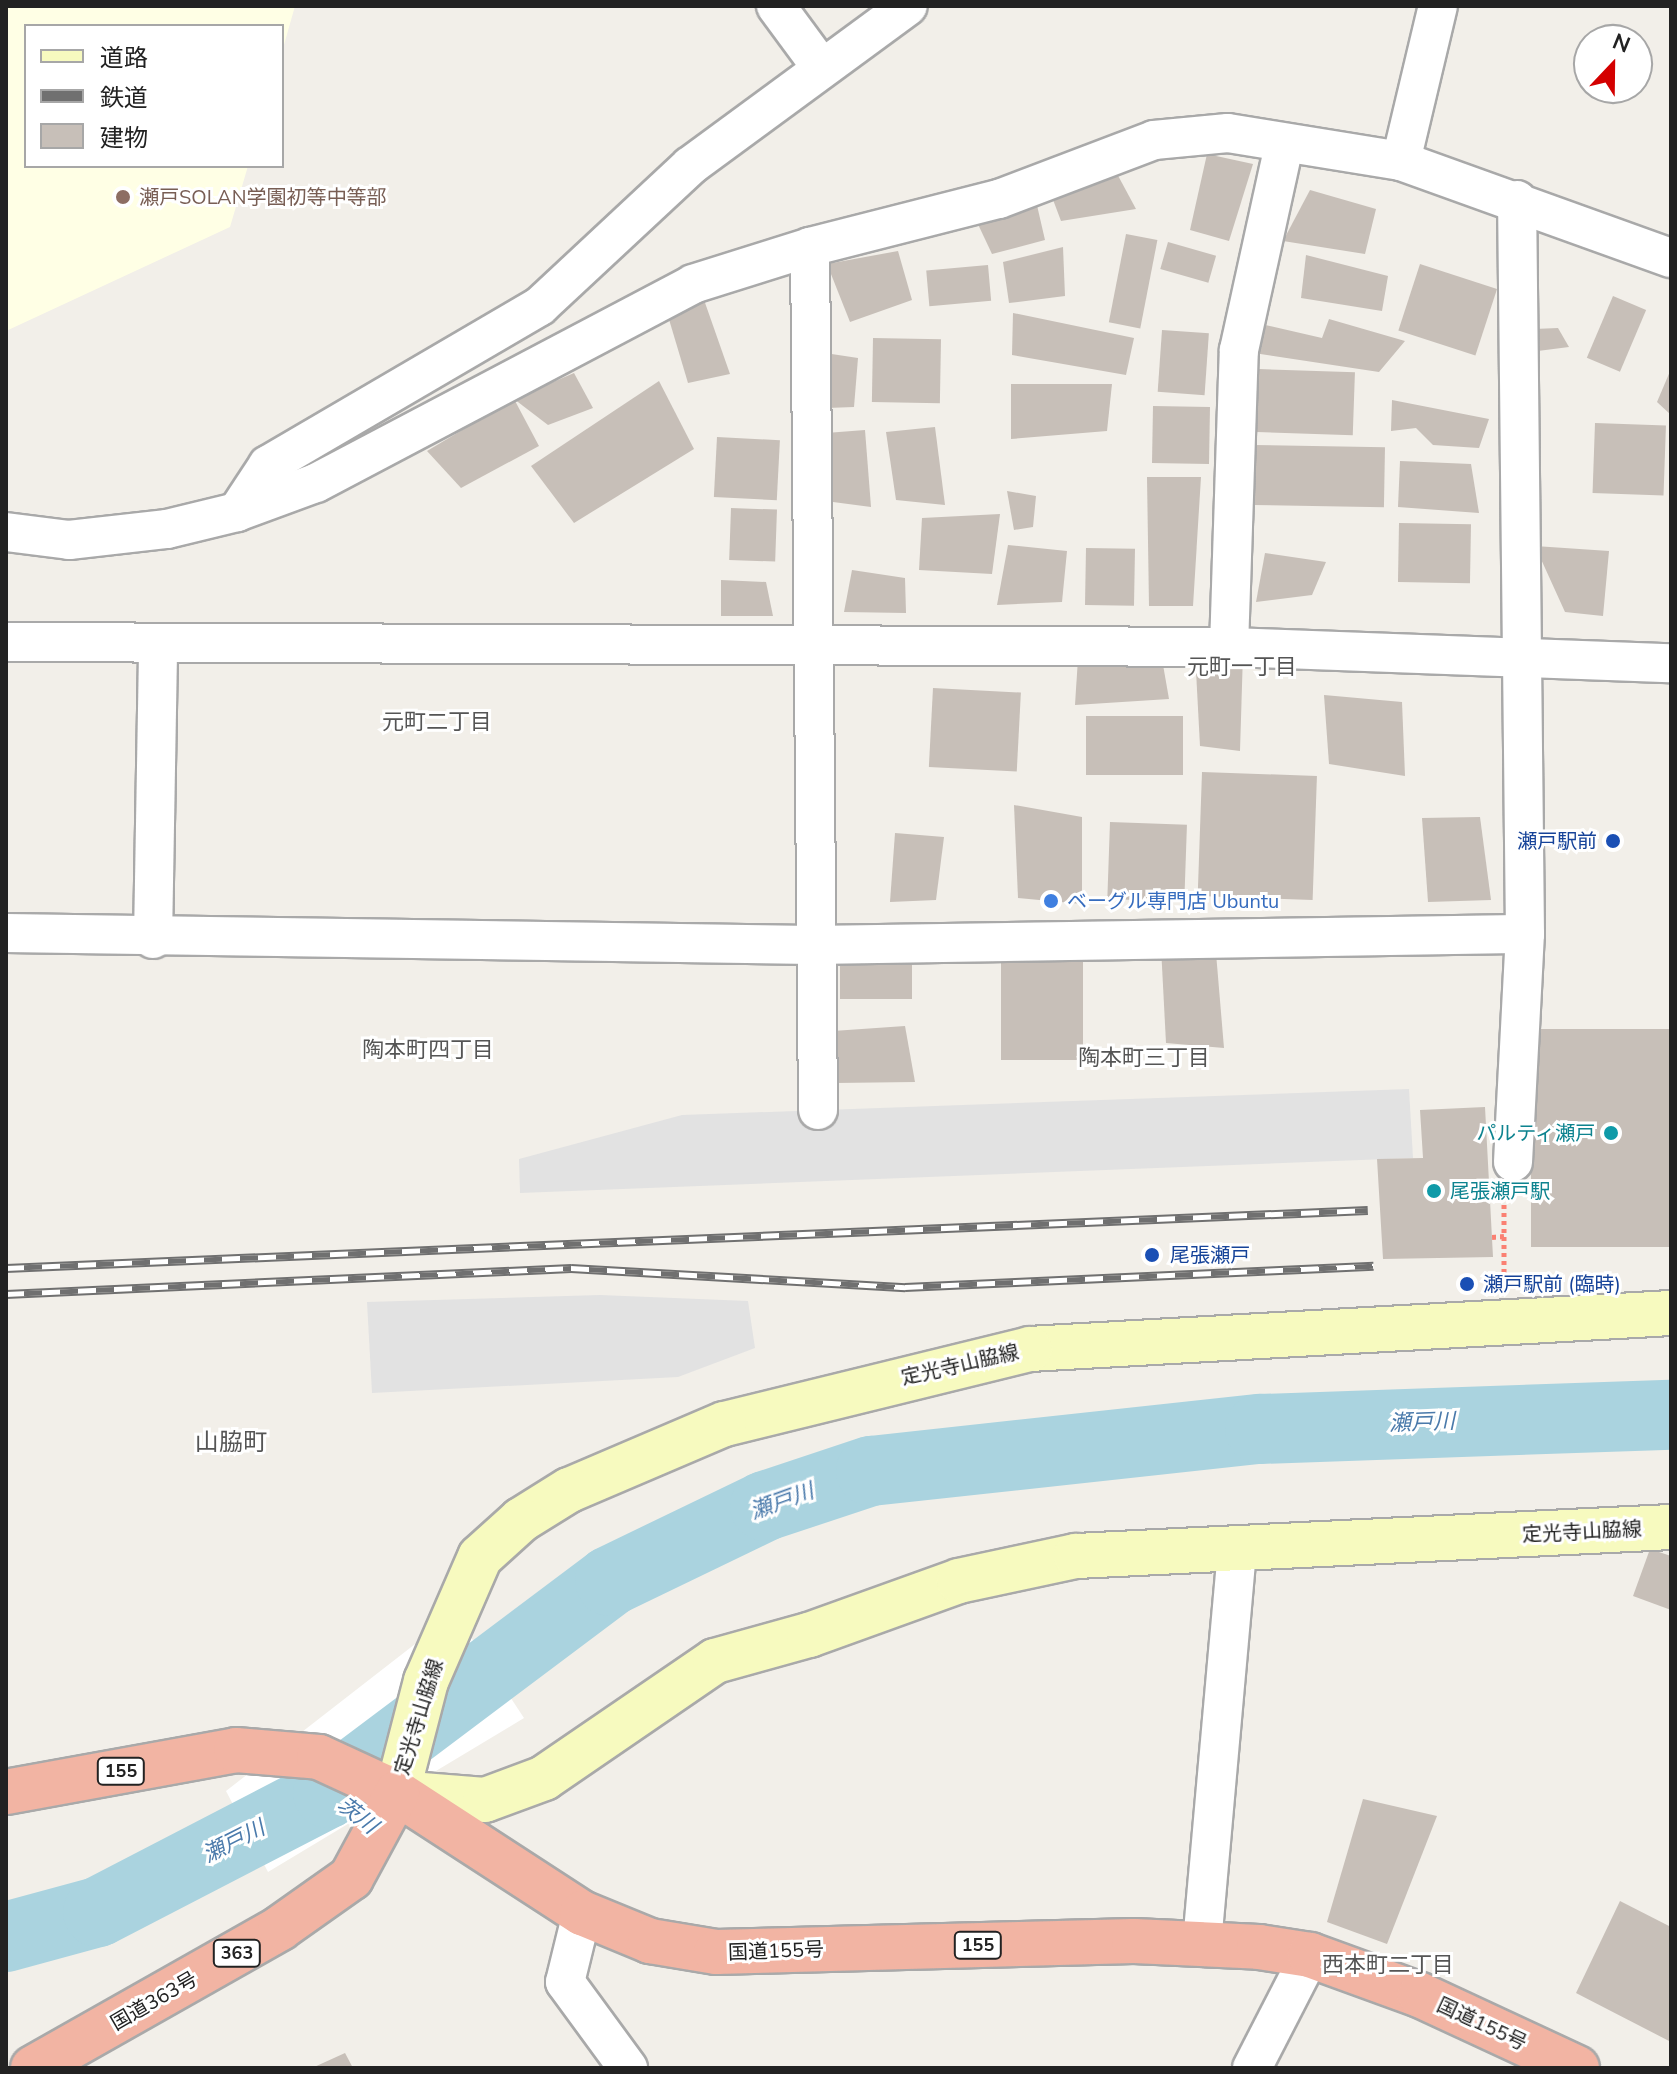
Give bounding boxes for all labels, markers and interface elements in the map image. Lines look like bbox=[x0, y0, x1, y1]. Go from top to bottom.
legend bbox=[24, 24, 284, 168]
north arrow bbox=[1573, 24, 1653, 104]
text: N bbox=[1608, 27, 1634, 61]
text: 道路 bbox=[100, 42, 148, 74]
text: 鉄道 bbox=[100, 82, 148, 114]
text: 建物 bbox=[100, 122, 148, 154]
place label: 瀬戸SOLAN学園初等中等部 bbox=[139, 185, 386, 209]
marker: 瀬戸SOLAN学園初等中等部 bbox=[114, 188, 132, 206]
district label: 元町一丁目 bbox=[1187, 655, 1297, 681]
district label: 元町二丁目 bbox=[382, 710, 492, 736]
place label: 瀬戸駅前 bbox=[1517, 829, 1597, 853]
marker: 瀬戸駅前 bbox=[1604, 832, 1622, 850]
place label: ベーグル専門店 Ubuntu bbox=[1067, 889, 1279, 913]
marker: ベーグル専門店 Ubuntu bbox=[1042, 892, 1060, 910]
district label: 陶本町四丁目 bbox=[362, 1038, 494, 1064]
district label: 陶本町三丁目 bbox=[1078, 1046, 1210, 1072]
place label: パルティ瀬戸 bbox=[1475, 1121, 1595, 1145]
marker: パルティ瀬戸 bbox=[1602, 1124, 1620, 1142]
place label: 尾張瀬戸駅 bbox=[1450, 1179, 1550, 1203]
marker: 尾張瀬戸駅 bbox=[1425, 1182, 1443, 1200]
place label: 尾張瀬戸 bbox=[1170, 1243, 1250, 1267]
marker: 尾張瀬戸 bbox=[1141, 1244, 1163, 1266]
place label: 瀬戸駅前 (臨時) bbox=[1483, 1272, 1621, 1296]
marker: 瀬戸駅前 (臨時) bbox=[1458, 1275, 1476, 1293]
street label: 定光寺山脇線 bbox=[899, 1340, 1021, 1390]
water label: 瀬戸川 bbox=[1389, 1409, 1455, 1437]
district label: 山脇町 bbox=[195, 1429, 267, 1457]
water label: 瀬戸川 bbox=[746, 1478, 818, 1526]
street label: 定光寺山脇線 bbox=[1521, 1517, 1643, 1547]
street label: 定光寺山脇線 bbox=[390, 1656, 448, 1778]
road number: 155 bbox=[95, 1757, 147, 1785]
water label: 茨川 bbox=[332, 1792, 382, 1840]
water label: 瀬戸川 bbox=[199, 1815, 269, 1869]
road number: 155 bbox=[952, 1931, 1004, 1959]
street label: 国道155号 bbox=[728, 1937, 824, 1965]
road number: 363 bbox=[211, 1939, 263, 1967]
district label: 西本町二丁目 bbox=[1322, 1953, 1454, 1979]
street label: 国道363号 bbox=[106, 1967, 202, 2035]
street label: 国道155号 bbox=[1433, 1993, 1531, 2055]

